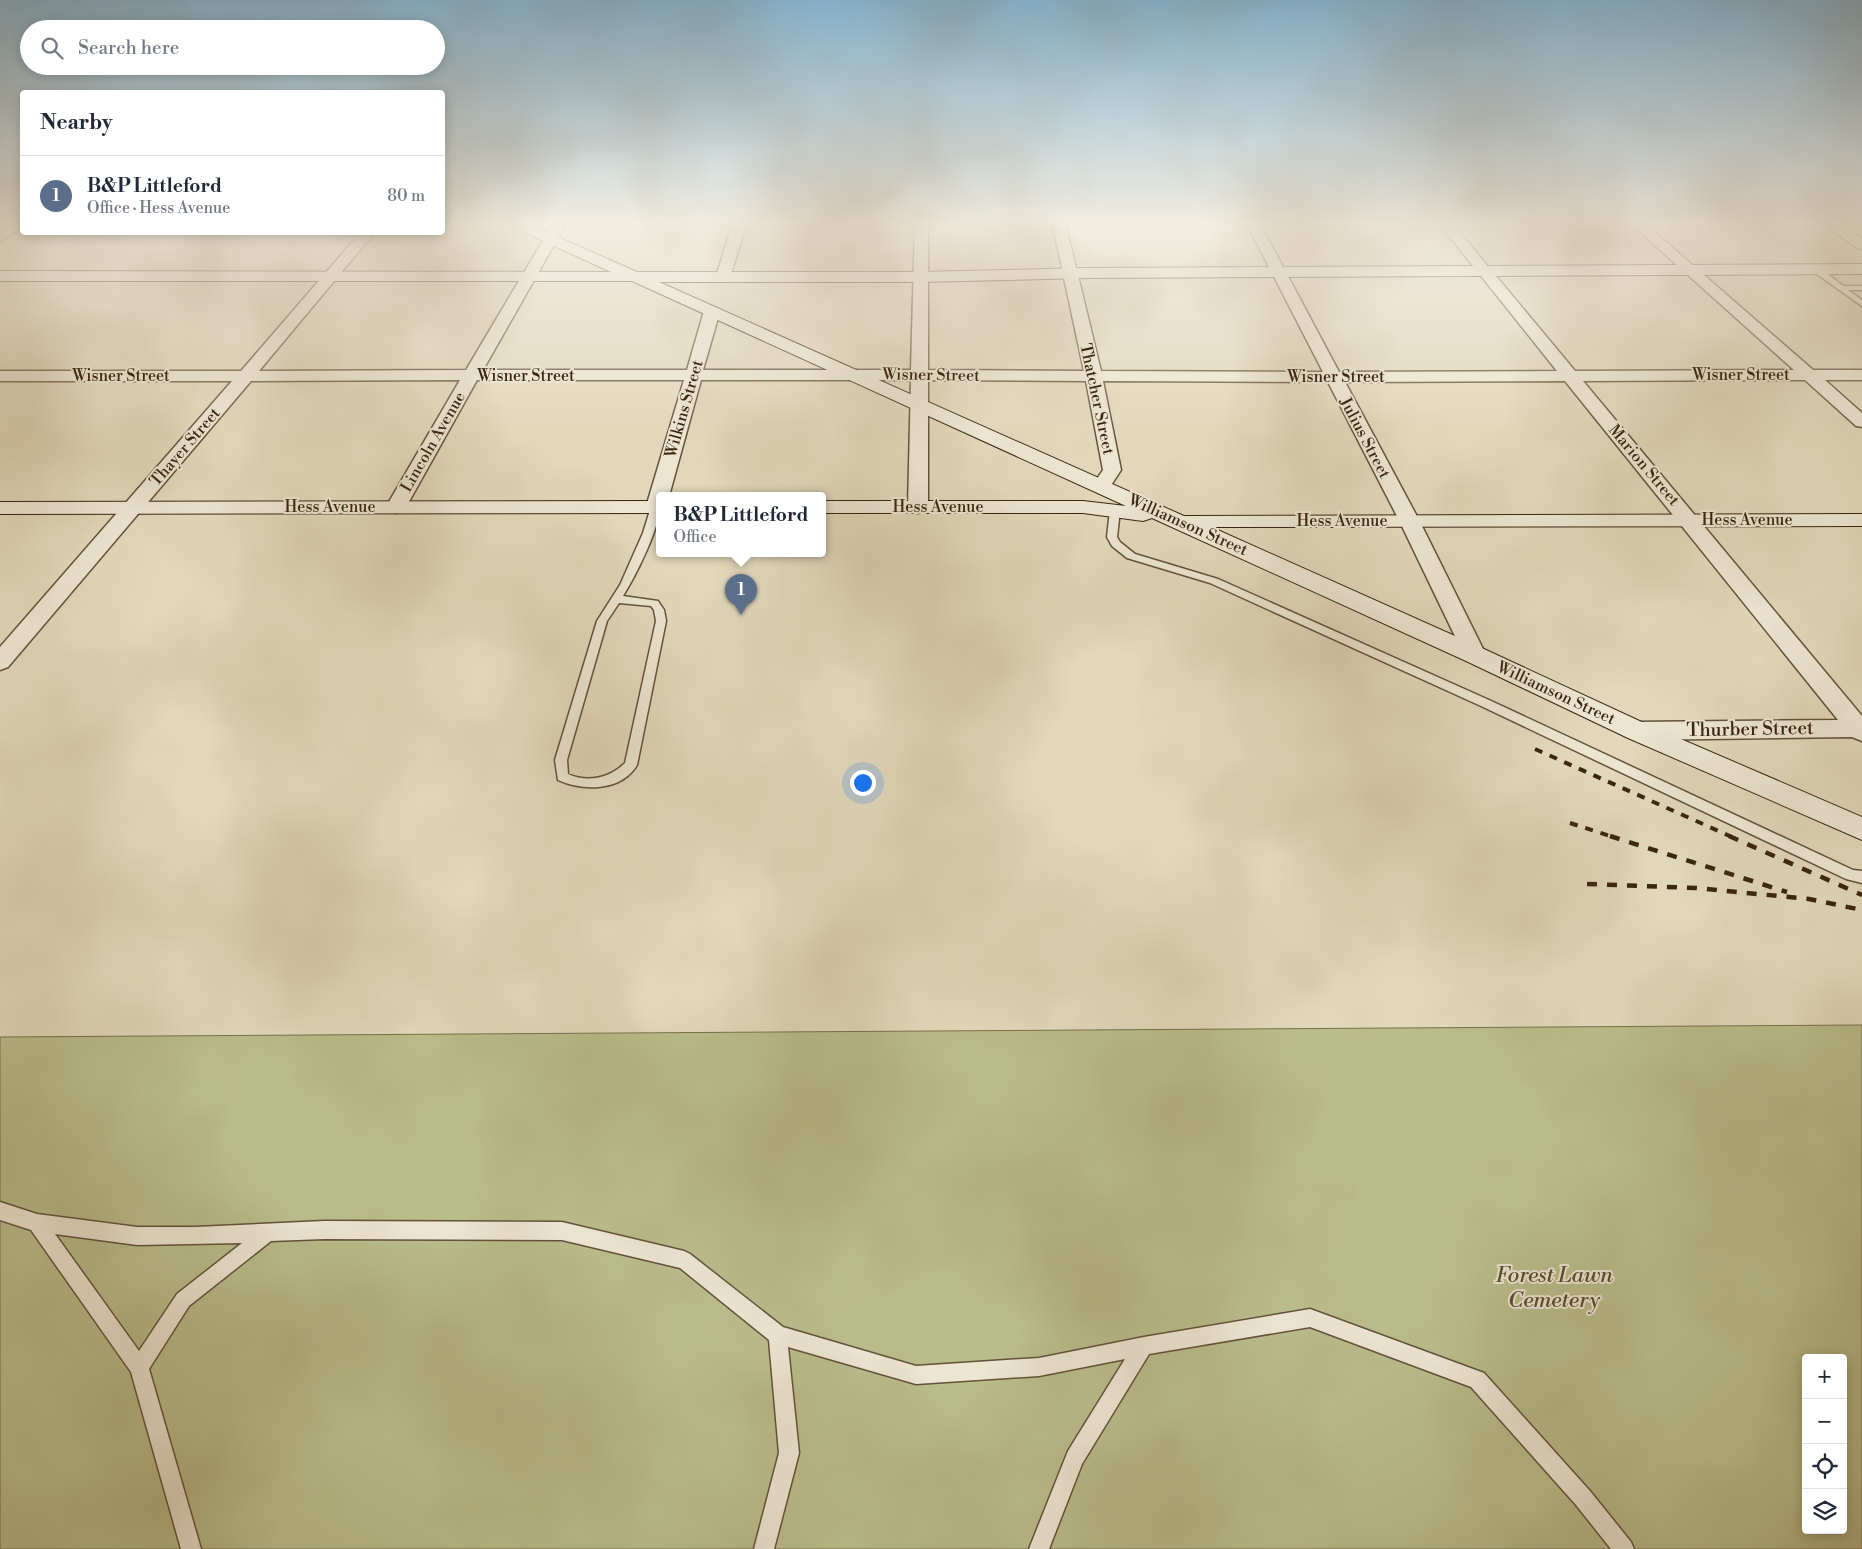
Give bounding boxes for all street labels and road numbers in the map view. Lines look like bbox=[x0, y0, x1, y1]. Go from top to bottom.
street label: Thatcher Street bbox=[1075, 342, 1119, 457]
street label: Wilkins Street bbox=[660, 357, 708, 461]
street label: Wisner Street bbox=[881, 364, 980, 386]
street label: Wisner Street bbox=[1691, 365, 1790, 385]
street label: Wisner Street bbox=[71, 366, 170, 386]
street label: Wisner Street bbox=[476, 366, 575, 386]
street label: Wisner Street bbox=[1286, 367, 1385, 387]
street label: Lincoln Avenue bbox=[396, 388, 470, 496]
street label: Julius Street bbox=[1335, 393, 1395, 482]
street label: Thayer Street bbox=[145, 403, 225, 490]
street label: Marion Street bbox=[1604, 420, 1684, 510]
street label: Williamson Street bbox=[1124, 489, 1251, 560]
street label: Hess Avenue bbox=[285, 497, 375, 517]
street label: Hess Avenue bbox=[893, 497, 983, 517]
street label: Hess Avenue bbox=[1702, 510, 1792, 530]
street label: Hess Avenue bbox=[1297, 511, 1387, 531]
street label: Williamson Street bbox=[1493, 656, 1619, 729]
street label: Thurber Street bbox=[1686, 716, 1814, 742]

